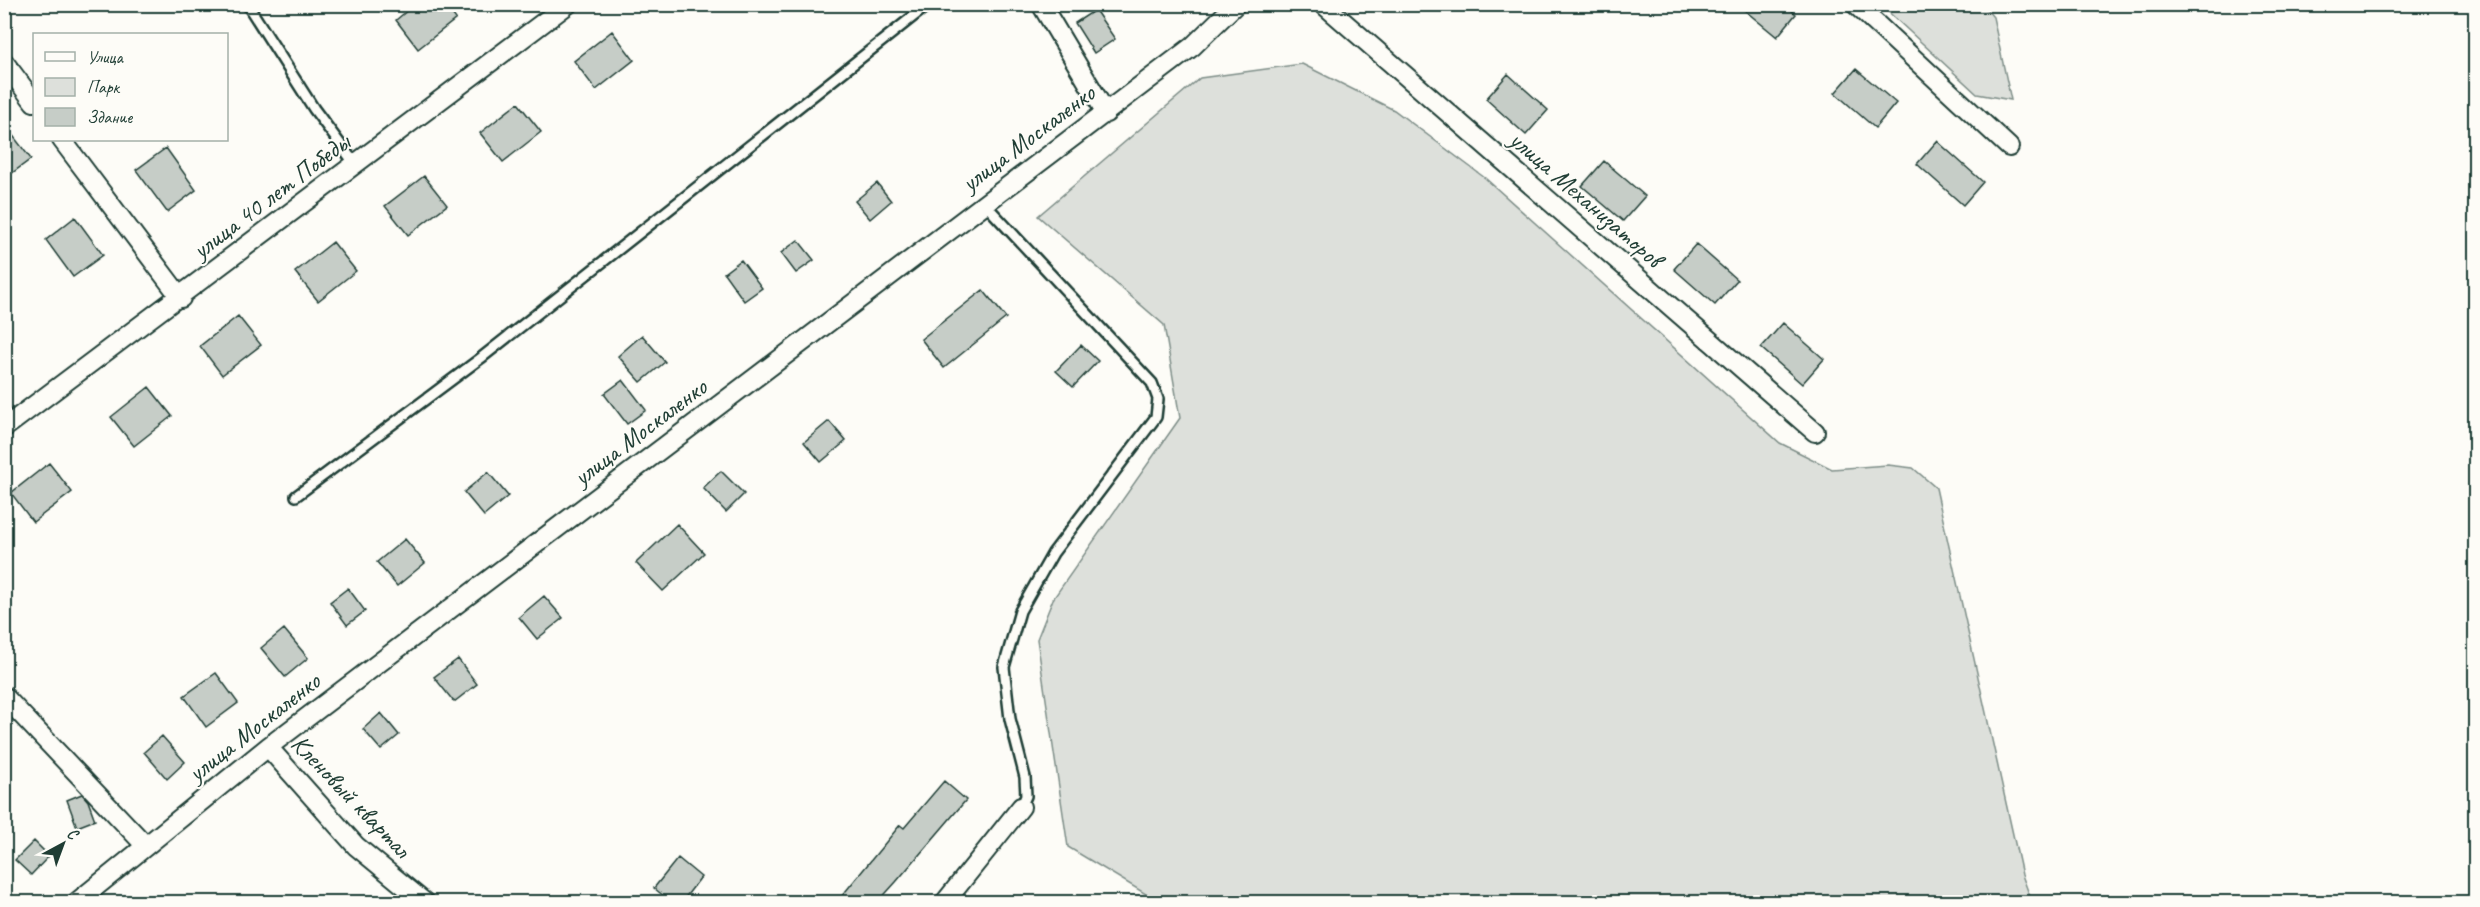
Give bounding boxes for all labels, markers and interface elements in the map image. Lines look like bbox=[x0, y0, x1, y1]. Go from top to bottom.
legend bbox=[33, 33, 228, 141]
text: Улица bbox=[87, 46, 124, 68]
text: Парк bbox=[87, 76, 121, 98]
street label: улица Москаленко bbox=[953, 76, 1103, 200]
text: Здание bbox=[87, 106, 133, 128]
street label: улица Механизаторов bbox=[1501, 122, 1673, 277]
street label: улица 40 лет Победы bbox=[184, 124, 358, 267]
street label: улица Москаленко bbox=[565, 370, 715, 494]
street label: улица Москаленко bbox=[179, 664, 328, 790]
street label: Кленовый квартал bbox=[284, 727, 420, 866]
north arrow bbox=[33, 814, 93, 874]
text: С bbox=[63, 823, 83, 845]

